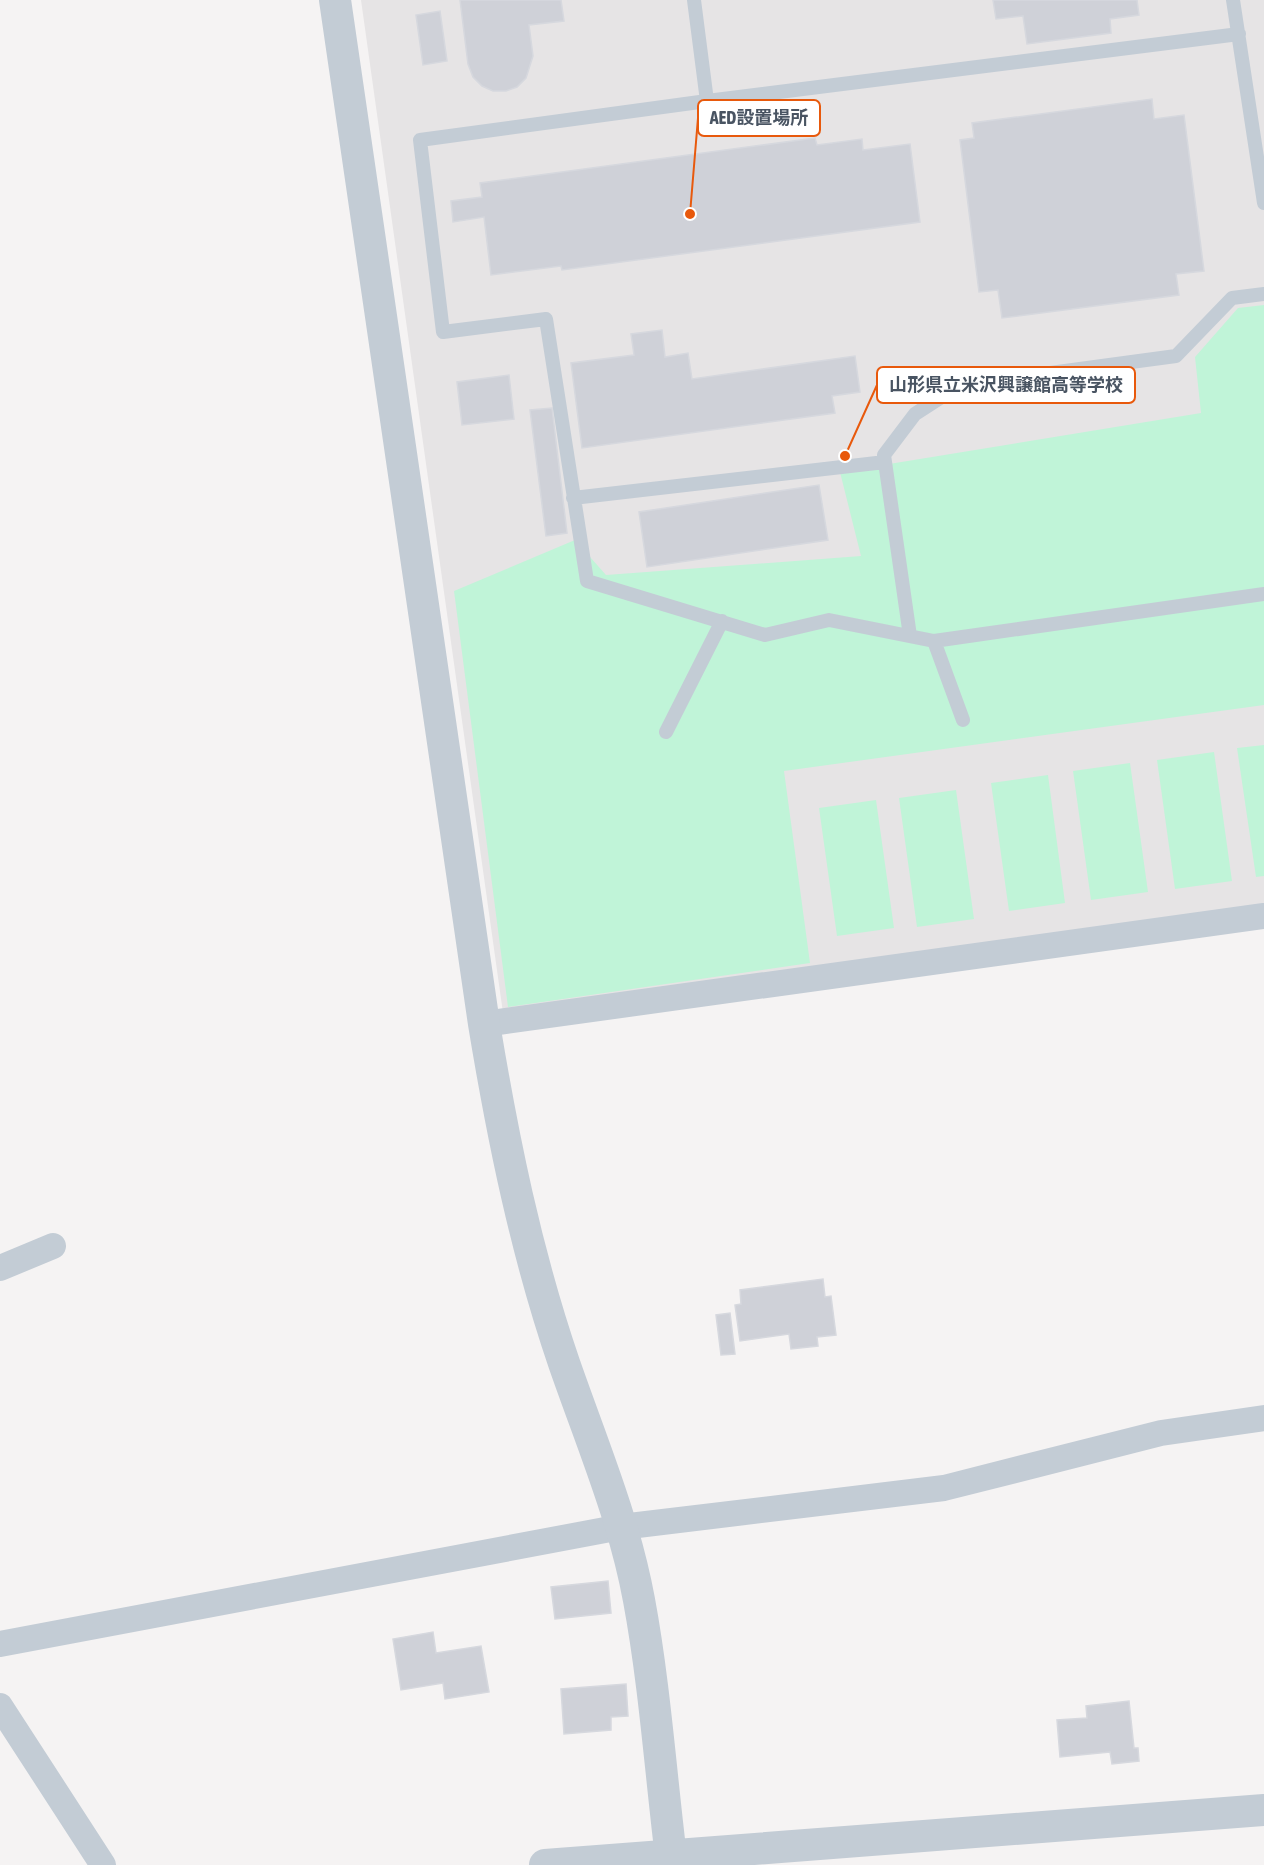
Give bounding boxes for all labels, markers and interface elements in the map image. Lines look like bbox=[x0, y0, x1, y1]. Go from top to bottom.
callout: AED設置場所 bbox=[698, 100, 820, 136]
text: AED設置場所 bbox=[709, 107, 808, 128]
callout: 山形県立米沢興譲館高等学校 bbox=[877, 367, 1135, 403]
text: 山形県立米沢興譲館高等学校 bbox=[889, 374, 1123, 395]

